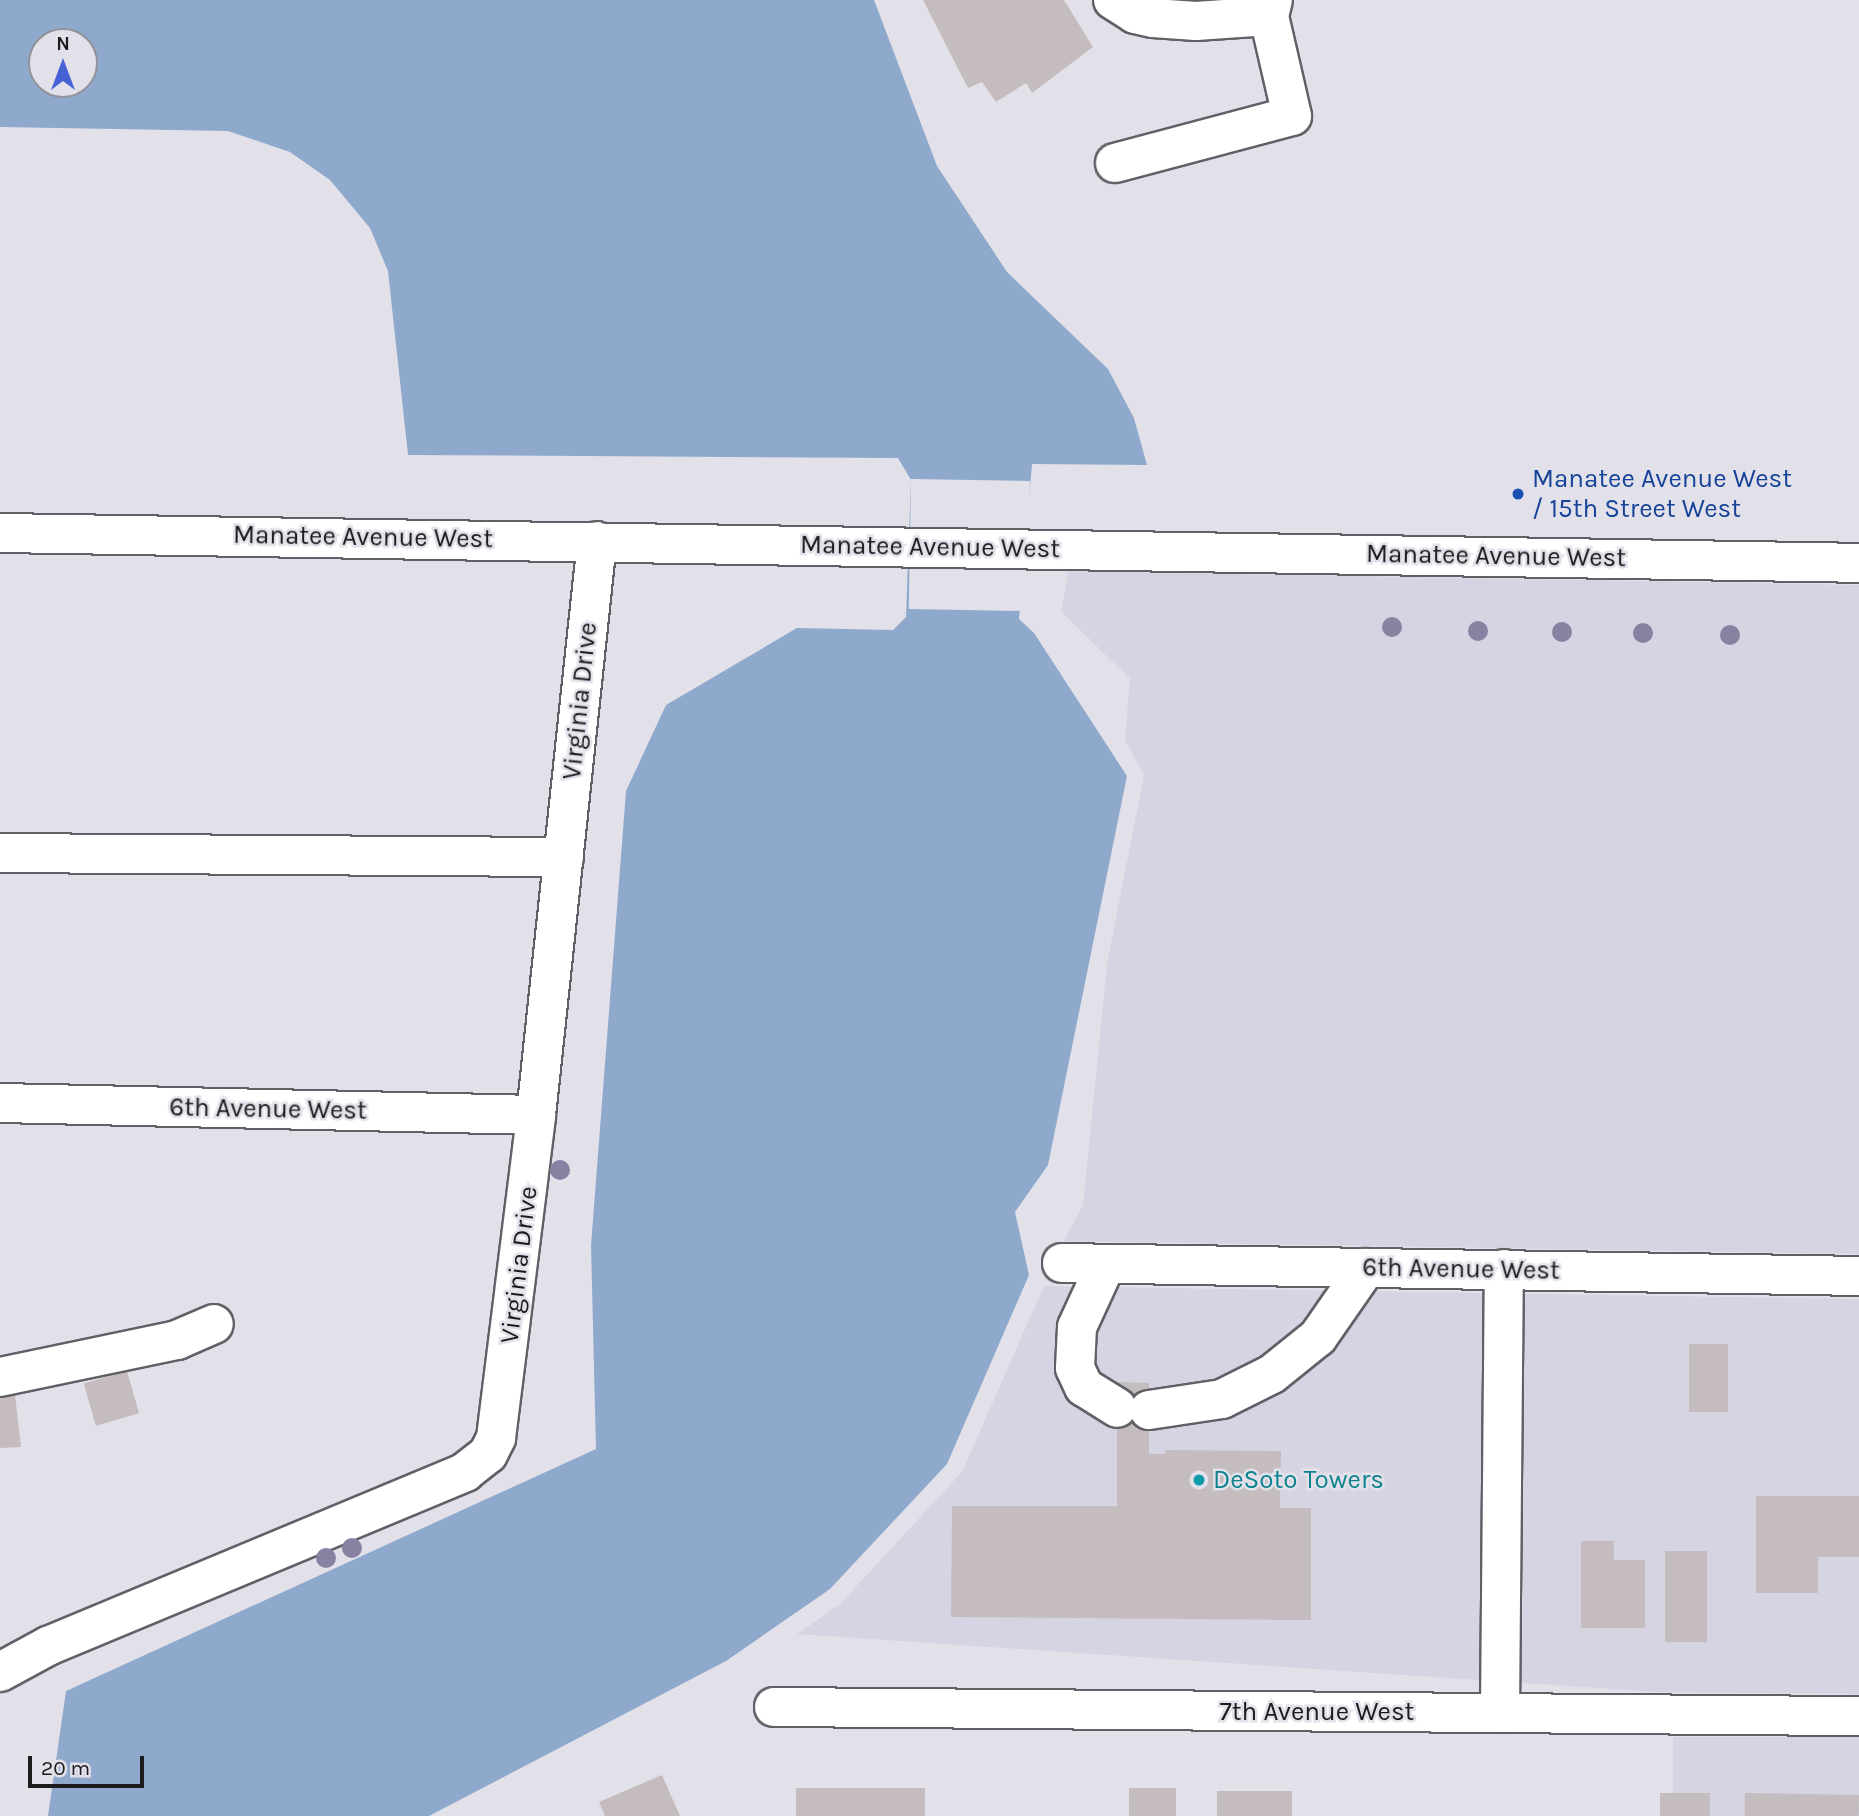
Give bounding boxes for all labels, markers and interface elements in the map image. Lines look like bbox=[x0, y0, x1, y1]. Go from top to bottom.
north arrow bbox=[28, 28, 98, 98]
text: N bbox=[56, 33, 70, 55]
place label: Manatee Avenue West / 15th Street West bbox=[1532, 463, 1792, 524]
marker: Manatee Avenue West / 15th Street West bbox=[1510, 486, 1526, 502]
street label: Manatee Avenue West bbox=[233, 519, 493, 555]
street label: Manatee Avenue West bbox=[800, 529, 1060, 565]
street label: Manatee Avenue West bbox=[1366, 538, 1626, 574]
street label: Virginia Drive bbox=[556, 621, 604, 781]
street label: 6th Avenue West bbox=[169, 1092, 367, 1126]
street label: Virginia Drive bbox=[494, 1184, 544, 1346]
street label: 6th Avenue West bbox=[1362, 1252, 1560, 1286]
place label: DeSoto Towers bbox=[1213, 1464, 1384, 1496]
marker: DeSoto Towers bbox=[1191, 1472, 1207, 1488]
street label: 7th Avenue West bbox=[1220, 1696, 1414, 1728]
scale bar bbox=[32, 1742, 147, 1786]
text: 20 m bbox=[41, 1756, 90, 1780]

